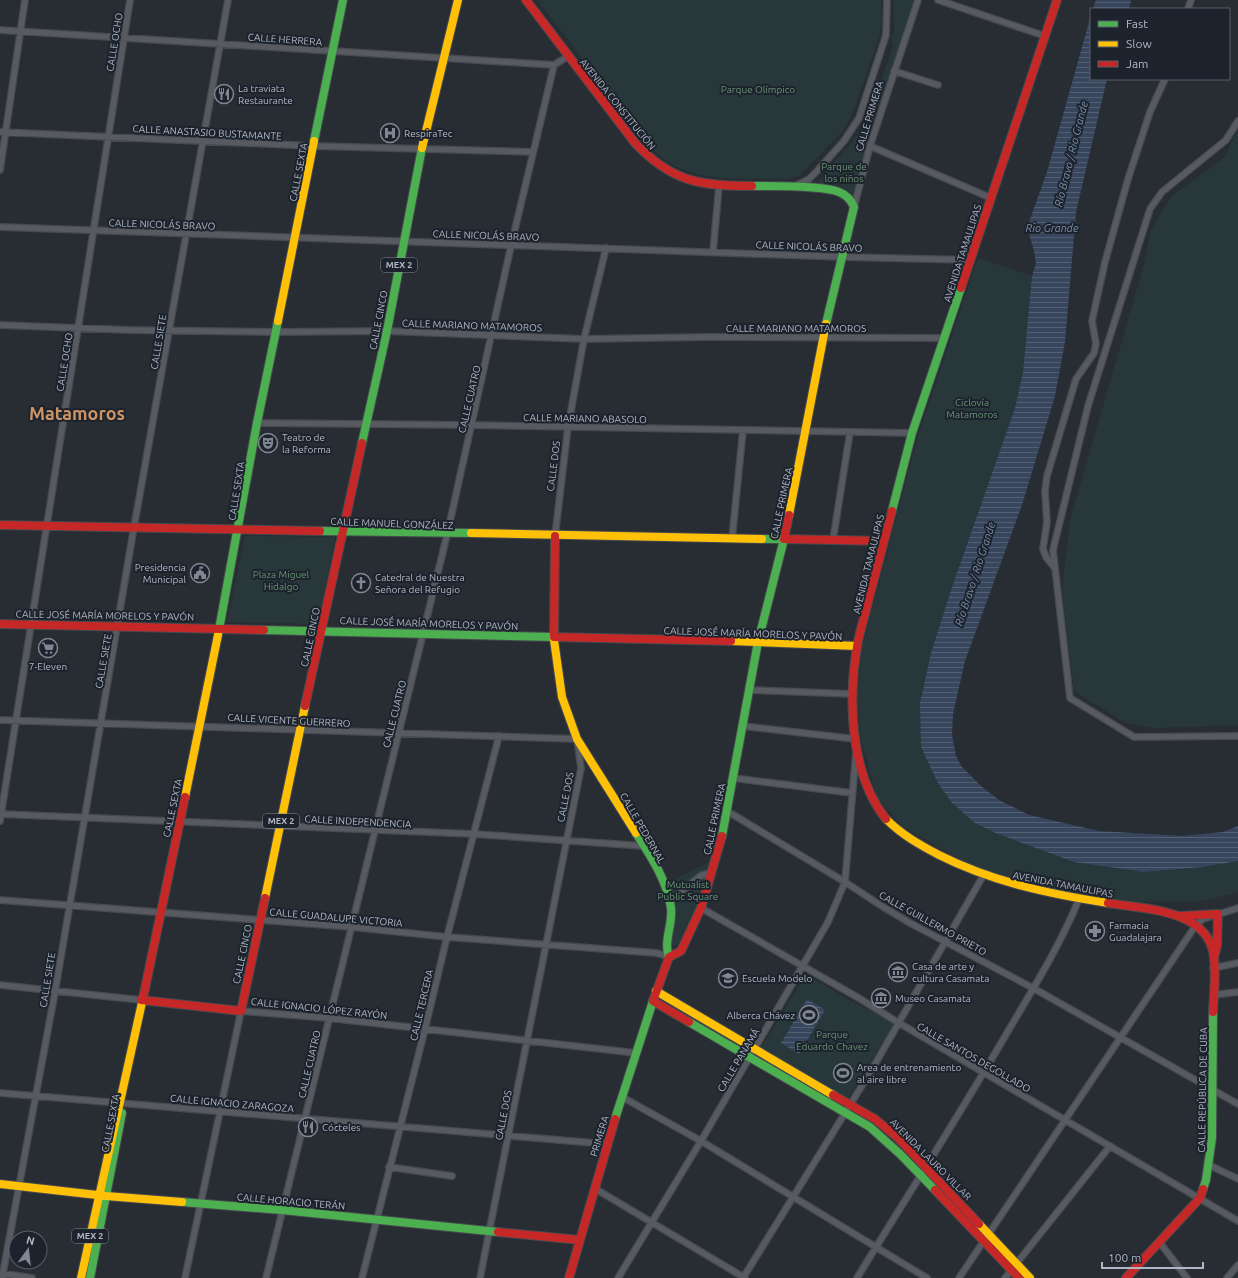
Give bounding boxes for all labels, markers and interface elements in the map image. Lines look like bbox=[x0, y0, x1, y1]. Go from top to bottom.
legend bbox=[1090, 8, 1230, 80]
street label: CALLE OCHO bbox=[104, 12, 125, 72]
text: Fast bbox=[1126, 17, 1148, 30]
street label: CALLE HERRERA bbox=[247, 31, 323, 48]
text: Slow bbox=[1126, 37, 1152, 50]
street label: AVENIDA CONSTITUCIÓN bbox=[578, 56, 658, 152]
text: Jam bbox=[1126, 57, 1148, 70]
street label: CALLE PRIMERA bbox=[854, 79, 886, 153]
restaurant icon: La traviata Restaurante bbox=[213, 83, 235, 105]
place label: La traviata Restaurante bbox=[238, 83, 293, 106]
park label: Parque Olímpico bbox=[721, 84, 795, 95]
water label: Río Bravo / Rio Grande bbox=[1052, 99, 1090, 208]
hospital icon: RespiraTec bbox=[379, 122, 401, 144]
street label: CALLE ANASTASIO BUSTAMANTE bbox=[132, 123, 282, 142]
place label: RespiraTec bbox=[404, 128, 453, 139]
street label: CALLE SEXTA bbox=[287, 141, 310, 202]
park label: Parque de los niños bbox=[821, 161, 867, 184]
street label: AVENIDA TAMAULIPAS bbox=[941, 203, 983, 303]
street label: CALLE NICOLÁS BRAVO bbox=[108, 216, 216, 232]
water label: Rio Grande bbox=[1025, 222, 1079, 234]
street label: CALLE NICOLÁS BRAVO bbox=[432, 227, 540, 243]
street label: CALLE NICOLÁS BRAVO bbox=[755, 238, 863, 254]
road number: MEX 2 bbox=[381, 258, 417, 272]
street label: CALLE CINCO bbox=[367, 289, 390, 351]
street label: CALLE SIETE bbox=[149, 313, 168, 370]
street label: CALLE MARIANO MATAMOROS bbox=[402, 318, 542, 333]
street label: CALLE MARIANO MATAMOROS bbox=[726, 323, 866, 334]
street label: CALLE OCHO bbox=[54, 332, 75, 392]
street label: CALLE CUATRO bbox=[456, 364, 483, 434]
park label: Ciclovía Matamoros bbox=[946, 397, 998, 420]
district label: Matamoros bbox=[29, 403, 125, 423]
street label: CALLE MARIANO ABASOLO bbox=[523, 412, 647, 425]
theatre icon: Teatro de la Reforma bbox=[257, 432, 279, 454]
place label: Teatro de la Reforma bbox=[282, 432, 331, 455]
street label: CALLE DOS bbox=[545, 440, 562, 492]
street label: CALLE SEXTA bbox=[226, 460, 247, 521]
street label: CALLE PRIMERA bbox=[769, 466, 795, 540]
street label: AVENIDA TAMAULIPAS bbox=[851, 513, 886, 615]
street label: CALLE MANUEL GONZÁLEZ bbox=[330, 515, 454, 531]
water label: Río Bravo / Rio Grande bbox=[953, 520, 998, 627]
place label: Presidencia Municipal bbox=[135, 562, 186, 585]
public building icon: Presidencia Municipal bbox=[189, 562, 211, 584]
park label: Plaza Miguel Hidalgo bbox=[253, 569, 310, 592]
church icon: Catedral de Nuestra Señora del Refugio bbox=[350, 572, 372, 594]
place label: Catedral de Nuestra Señora del Refugio bbox=[375, 572, 465, 595]
street label: CALLE CINCO bbox=[299, 606, 322, 668]
street label: CALLE JOSÉ MARÍA MORELOS Y PAVÓN bbox=[16, 607, 194, 623]
street label: CALLE JOSÉ MARÍA MORELOS Y PAVÓN bbox=[340, 614, 518, 632]
street label: CALLE JOSÉ MARÍA MORELOS Y PAVÓN bbox=[664, 624, 842, 642]
street label: CALLE SIETE bbox=[93, 632, 114, 689]
supermarket icon: 7-Eleven bbox=[37, 637, 59, 659]
place label: 7-Eleven bbox=[29, 661, 67, 672]
street label: CALLE CUATRO bbox=[381, 679, 408, 749]
street label: CALLE VICENTE GUERRERO bbox=[227, 712, 351, 729]
street label: CALLE DOS bbox=[555, 771, 576, 823]
street label: CALLE SEXTA bbox=[161, 777, 184, 838]
street label: CALLE PRIMERA bbox=[702, 782, 728, 856]
street label: CALLE PEDERNAL bbox=[618, 791, 667, 866]
street label: CALLE INDEPENDENCIA bbox=[304, 813, 412, 830]
road number: MEX 2 bbox=[263, 814, 299, 828]
street label: AVENIDA TAMAULIPAS bbox=[1012, 869, 1114, 900]
park label: Mutualist Public Square bbox=[658, 879, 718, 902]
street label: CALLE GUILLERMO PRIETO bbox=[877, 889, 989, 958]
street label: CALLE GUADALUPE VICTORIA bbox=[269, 906, 404, 929]
pharmacy icon: Farmacia Guadalajara bbox=[1084, 920, 1106, 942]
place label: Farmacia Guadalajara bbox=[1109, 920, 1162, 943]
street label: CALLE CINCO bbox=[231, 923, 254, 985]
street label: CALLE SIETE bbox=[38, 951, 57, 1008]
museum icon: Casa de arte y cultura Casamata bbox=[887, 961, 909, 983]
place label: Casa de arte y cultura Casamata bbox=[912, 961, 989, 984]
school or university icon: Escuela Modelo bbox=[717, 967, 739, 989]
street label: CALLE TERCERA bbox=[408, 968, 435, 1042]
place label: Escuela Modelo bbox=[742, 973, 812, 984]
museum icon: Museo Casamata bbox=[870, 987, 892, 1009]
place label: Museo Casamata bbox=[895, 993, 971, 1004]
street label: CALLE IGNACIO LÓPEZ RAYÓN bbox=[250, 995, 388, 1021]
sports icon: Alberca Chávez bbox=[798, 1004, 820, 1026]
place label: Alberca Chávez bbox=[727, 1010, 795, 1021]
street label: CALLE SANTOS DEGOLLADO bbox=[915, 1020, 1033, 1095]
street label: CALLE PANAMÁ bbox=[714, 1026, 762, 1094]
street label: CALLE REPÚBLICA DE CUBA bbox=[1195, 1027, 1209, 1153]
street label: CALLE CUATRO bbox=[296, 1029, 323, 1099]
park label: Parque Eduardo Chavez bbox=[796, 1029, 868, 1052]
sports icon: Area de entrenamiento al aire libre bbox=[832, 1062, 854, 1084]
place label: Area de entrenamiento al aire libre bbox=[857, 1062, 961, 1085]
street label: CALLE DOS bbox=[493, 1089, 514, 1141]
street label: CALLE SEXTA bbox=[99, 1092, 122, 1153]
street label: CALLE IGNACIO ZARAGOZA bbox=[170, 1093, 295, 1114]
street label: PRIMERA bbox=[588, 1114, 611, 1158]
restaurant icon: Cócteles bbox=[297, 1116, 319, 1138]
street label: AVENIDA LAURO VILLAR bbox=[888, 1116, 974, 1202]
place label: Cócteles bbox=[322, 1122, 361, 1133]
street label: CALLE HORACIO TERÁN bbox=[236, 1190, 346, 1212]
road number: MEX 2 bbox=[72, 1229, 108, 1243]
north arrow bbox=[8, 1230, 48, 1270]
text: N bbox=[25, 1233, 36, 1247]
scale bar bbox=[1102, 1244, 1203, 1270]
text: 100 m bbox=[1108, 1251, 1141, 1264]

